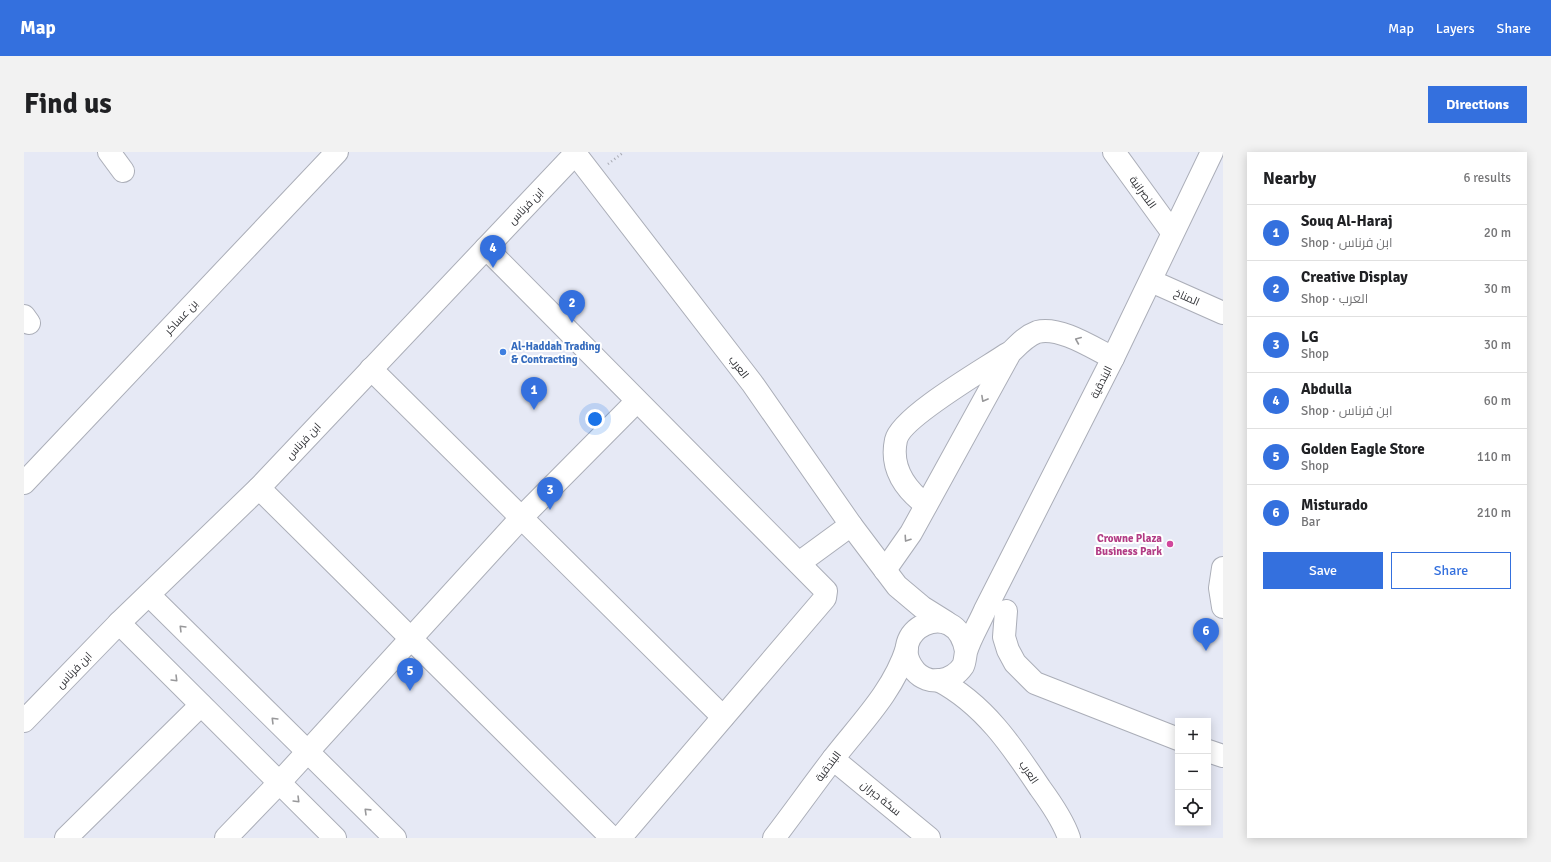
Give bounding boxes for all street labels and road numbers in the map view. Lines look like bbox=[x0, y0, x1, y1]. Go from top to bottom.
street label: النصرانية bbox=[1126, 174, 1159, 211]
street label: ابن فرناس bbox=[506, 185, 547, 227]
street label: المناخ bbox=[1172, 286, 1201, 310]
street label: بن عساكر bbox=[161, 297, 201, 338]
street label: العرب bbox=[726, 353, 751, 381]
street label: البندقية bbox=[1088, 364, 1115, 401]
street label: ابن فرناس bbox=[283, 420, 324, 462]
street label: ابن فرناس bbox=[54, 649, 95, 691]
street label: البندقية bbox=[813, 749, 844, 784]
street label: العرب bbox=[1016, 758, 1041, 786]
street label: سكة جبران bbox=[858, 778, 903, 819]

